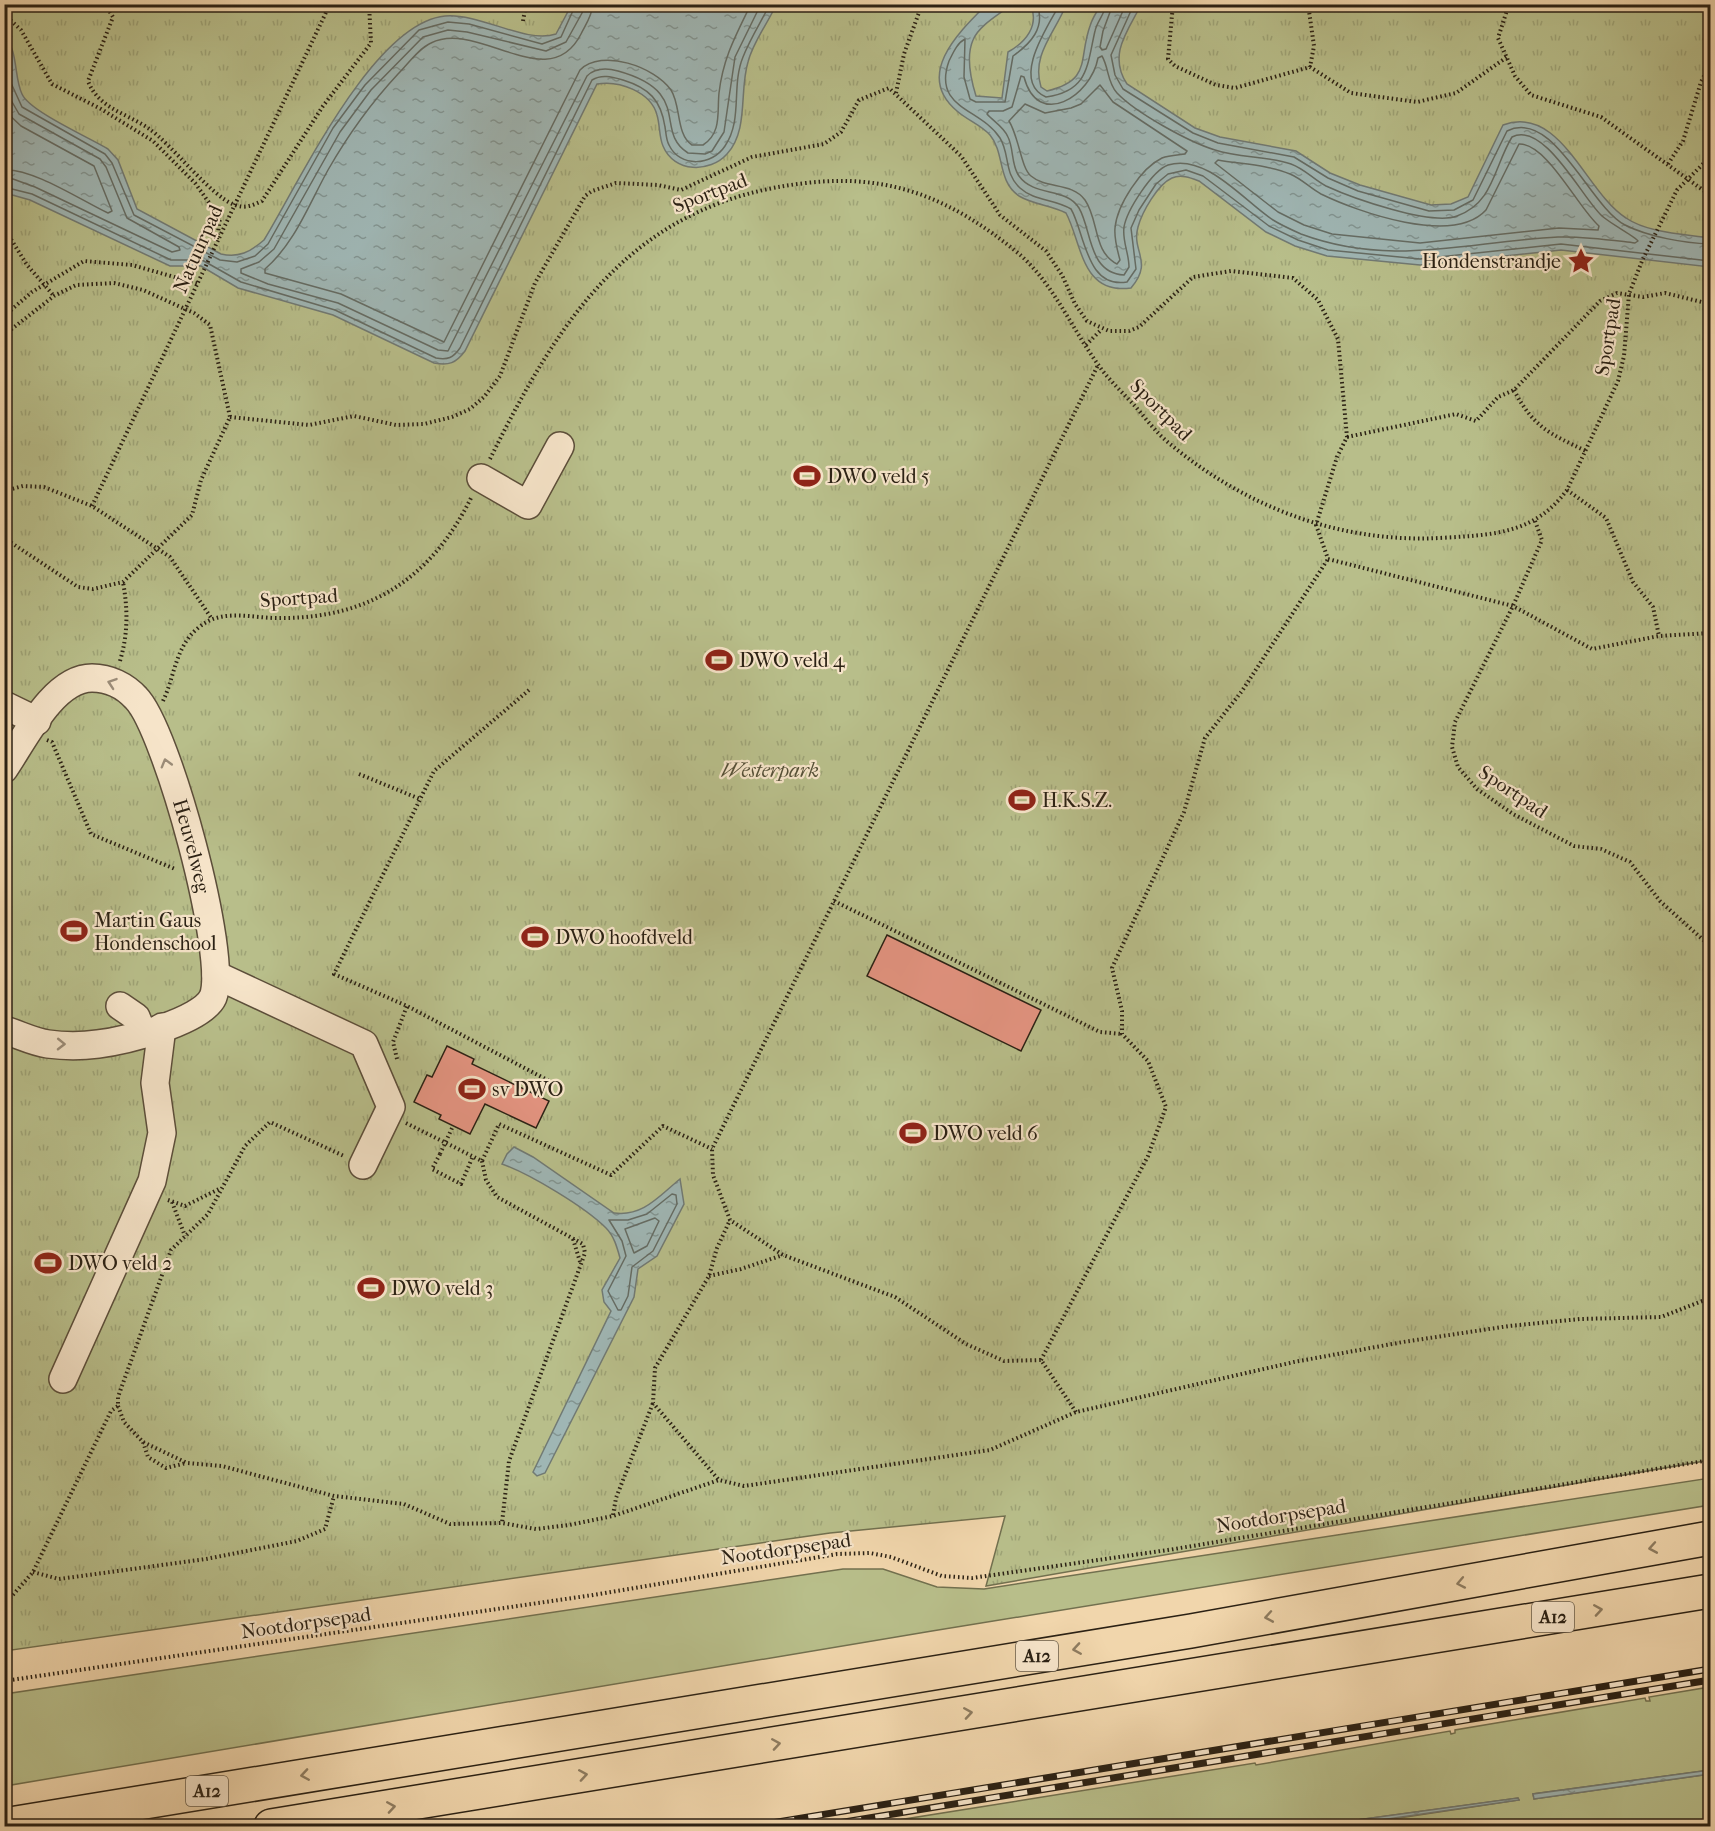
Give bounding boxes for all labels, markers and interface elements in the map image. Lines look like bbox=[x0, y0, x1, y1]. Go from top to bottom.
street label: Sportpad bbox=[670, 168, 752, 218]
street label: Natuurpad bbox=[168, 201, 228, 296]
place icon: Hondenstrandje bbox=[1566, 246, 1596, 276]
place label: Hondenstrandje bbox=[1422, 250, 1561, 273]
street label: Sportpad bbox=[1591, 296, 1626, 377]
street label: Sportpad bbox=[1125, 374, 1197, 446]
sports icon: DWO veld 5 bbox=[792, 461, 822, 491]
place label: DWO veld 5 bbox=[827, 465, 930, 488]
street label: Sportpad bbox=[259, 584, 340, 612]
sports icon: DWO veld 4 bbox=[704, 645, 734, 675]
place label: DWO veld 4 bbox=[739, 649, 846, 672]
one-way arrow bbox=[107, 678, 117, 690]
one-way arrow bbox=[161, 758, 173, 769]
park label: Westerpark bbox=[721, 759, 819, 782]
street label: Sportpad bbox=[1474, 761, 1553, 824]
sports icon: H.K.S.Z. bbox=[1007, 785, 1037, 815]
place label: H.K.S.Z. bbox=[1042, 789, 1112, 812]
street label: Heuvelweg bbox=[168, 796, 215, 896]
place label: Martin Gaus Hondenschool bbox=[94, 909, 217, 955]
sports icon: Martin Gaus Hondenschool bbox=[59, 916, 89, 946]
sports icon: DWO hoofdveld bbox=[520, 922, 550, 952]
place label: DWO hoofdveld bbox=[555, 926, 694, 949]
one-way arrow bbox=[56, 1038, 65, 1050]
sports icon: sv DWO bbox=[457, 1074, 487, 1104]
place label: sv DWO bbox=[492, 1078, 563, 1101]
sports icon: DWO veld 6 bbox=[898, 1118, 928, 1148]
place label: DWO veld 6 bbox=[933, 1122, 1038, 1145]
sports icon: DWO veld 2 bbox=[33, 1248, 63, 1278]
place label: DWO veld 2 bbox=[68, 1252, 172, 1275]
sports icon: DWO veld 3 bbox=[356, 1273, 386, 1303]
place label: DWO veld 3 bbox=[391, 1277, 493, 1300]
street label: Nootdorpsepad bbox=[1214, 1494, 1349, 1538]
street label: Nootdorpsepad bbox=[719, 1528, 854, 1570]
one-way arrow bbox=[1648, 1541, 1658, 1554]
one-way arrow bbox=[1456, 1576, 1466, 1589]
street label: Nootdorpsepad bbox=[239, 1602, 374, 1644]
road number: A12 bbox=[1532, 1602, 1574, 1632]
one-way arrow bbox=[1593, 1604, 1602, 1616]
one-way arrow bbox=[1264, 1610, 1274, 1623]
road number: A12 bbox=[1016, 1641, 1058, 1671]
one-way arrow bbox=[1072, 1643, 1081, 1655]
one-way arrow bbox=[963, 1707, 973, 1719]
one-way arrow bbox=[770, 1738, 780, 1751]
one-way arrow bbox=[300, 1769, 310, 1781]
one-way arrow bbox=[578, 1770, 588, 1782]
road number: A12 bbox=[186, 1776, 228, 1806]
one-way arrow bbox=[386, 1801, 395, 1813]

